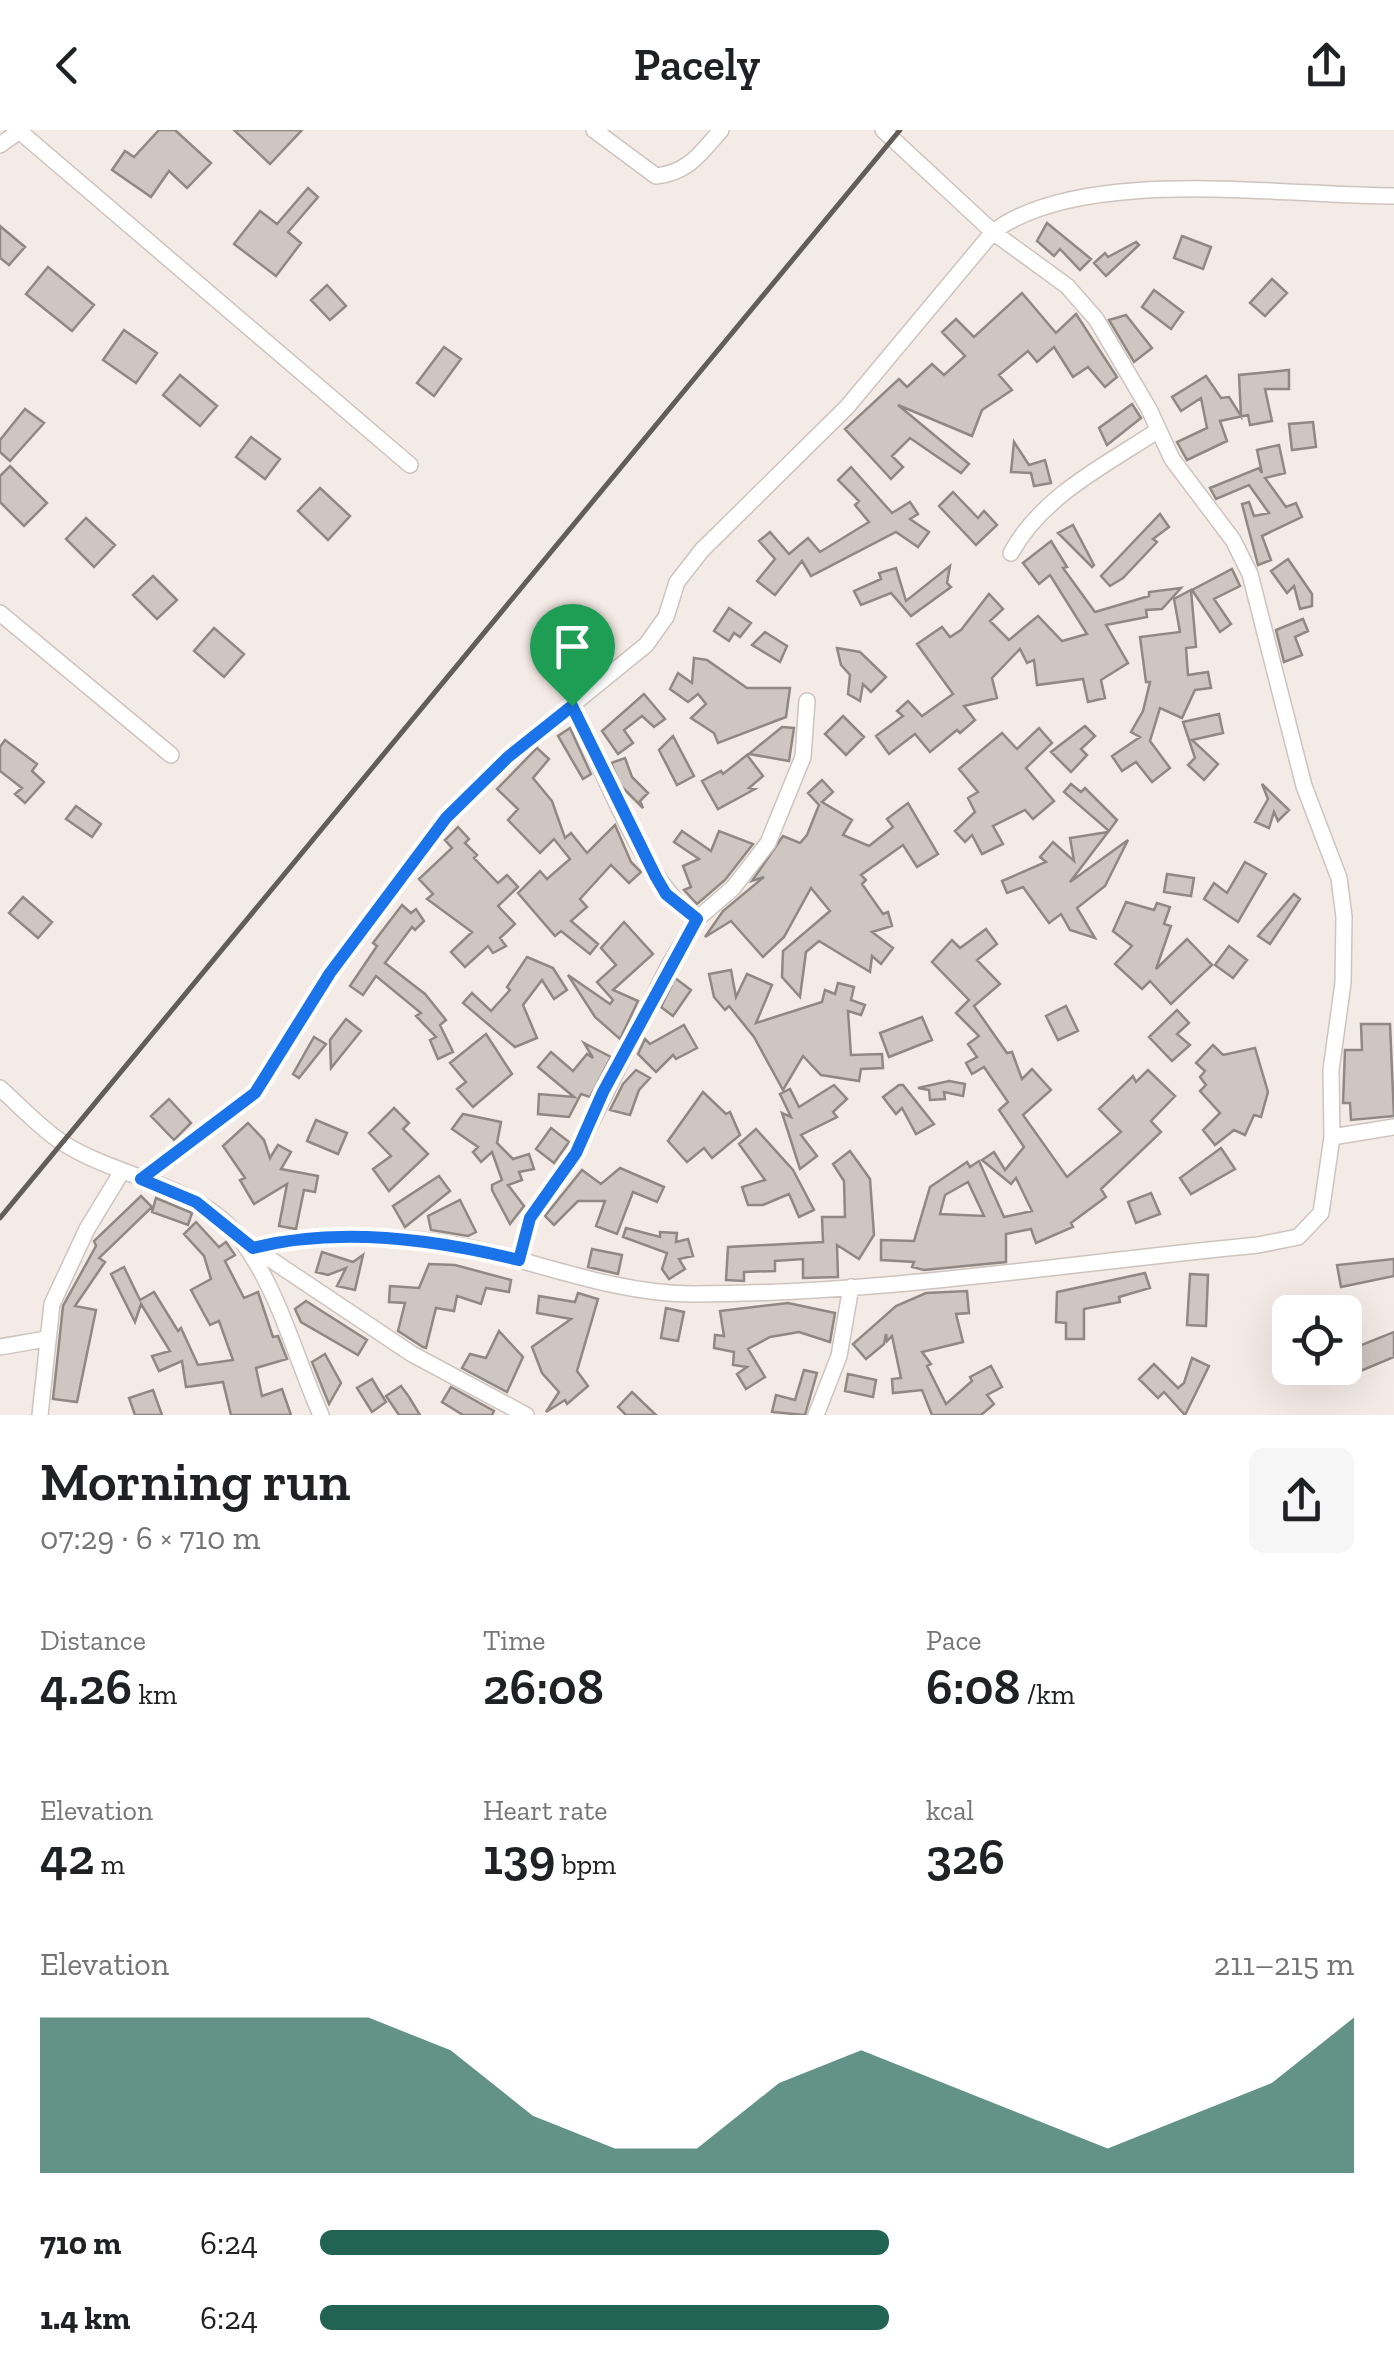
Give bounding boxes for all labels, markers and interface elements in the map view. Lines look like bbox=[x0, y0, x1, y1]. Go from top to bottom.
icon: back bbox=[40, 38, 95, 93]
text: Pacely bbox=[634, 38, 760, 92]
icon: share bbox=[1299, 38, 1354, 93]
pin bbox=[530, 604, 615, 707]
icon: arrive bbox=[545, 619, 600, 674]
map controls bbox=[1272, 1295, 1362, 1385]
button: locate bbox=[1272, 1295, 1362, 1385]
text: Morning run bbox=[40, 1448, 351, 1514]
button: share bbox=[1249, 1448, 1354, 1553]
text: 07:29 · 6 × 710 m bbox=[40, 1519, 260, 1557]
text: Distance bbox=[40, 1624, 146, 1657]
text: Time bbox=[483, 1624, 546, 1657]
text: Pace bbox=[926, 1624, 982, 1657]
text: 4.26 bbox=[40, 1657, 132, 1717]
text: 26:08 bbox=[483, 1657, 604, 1717]
text: 6:08 bbox=[926, 1657, 1020, 1717]
text: km bbox=[132, 1678, 177, 1711]
text: /km bbox=[1020, 1678, 1075, 1711]
text: Elevation bbox=[40, 1794, 153, 1827]
text: Heart rate bbox=[483, 1794, 608, 1827]
text: kcal bbox=[926, 1794, 974, 1827]
text: 42 bbox=[40, 1827, 94, 1887]
text: 139 bbox=[483, 1827, 555, 1887]
text: 326 bbox=[926, 1827, 1005, 1887]
text: m bbox=[94, 1848, 125, 1881]
text: bpm bbox=[555, 1848, 616, 1881]
text: Elevation bbox=[40, 1945, 169, 1983]
text: 211–215 m bbox=[1214, 1945, 1354, 1983]
text: 710 m bbox=[40, 2224, 121, 2262]
text: 6:24 bbox=[200, 2224, 258, 2262]
text: 1.4 km bbox=[40, 2299, 130, 2337]
text: 6:24 bbox=[200, 2299, 258, 2337]

